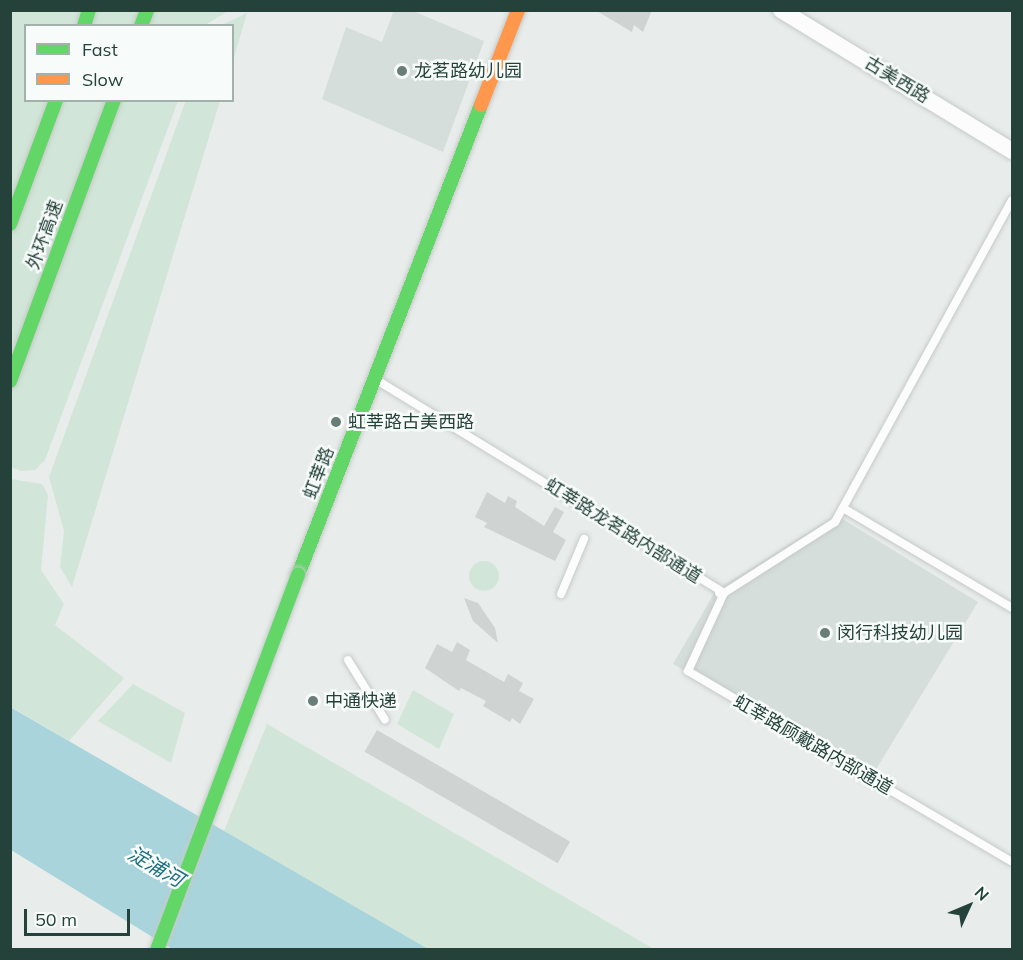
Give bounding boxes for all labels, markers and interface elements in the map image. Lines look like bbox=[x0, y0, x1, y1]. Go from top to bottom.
legend bbox=[24, 24, 234, 102]
text: Fast bbox=[82, 38, 118, 61]
street label: 古美西路 bbox=[861, 52, 933, 108]
place label: 龙茗路幼儿园 bbox=[414, 60, 522, 82]
marker: 龙茗路幼儿园 bbox=[395, 64, 409, 78]
text: Slow bbox=[82, 68, 123, 91]
street label: 外环高速 bbox=[23, 197, 67, 273]
place label: 虹莘路古美西路 bbox=[348, 411, 474, 433]
marker: 虹莘路古美西路 bbox=[329, 415, 343, 429]
street label: 虹莘路 bbox=[299, 444, 339, 502]
street label: 虹莘路龙茗路内部通道 bbox=[541, 474, 705, 588]
place label: 闵行科技幼儿园 bbox=[837, 622, 963, 644]
marker: 闵行科技幼儿园 bbox=[818, 626, 832, 640]
place label: 中通快递 bbox=[325, 690, 397, 712]
street label: 虹莘路顾戴路内部通道 bbox=[730, 691, 896, 799]
marker: 中通快递 bbox=[306, 694, 320, 708]
water label: 淀浦河 bbox=[124, 841, 188, 891]
north arrow bbox=[939, 876, 999, 936]
text: N bbox=[971, 882, 993, 905]
scale bar bbox=[27, 897, 134, 935]
text: 50 m bbox=[35, 908, 77, 931]

